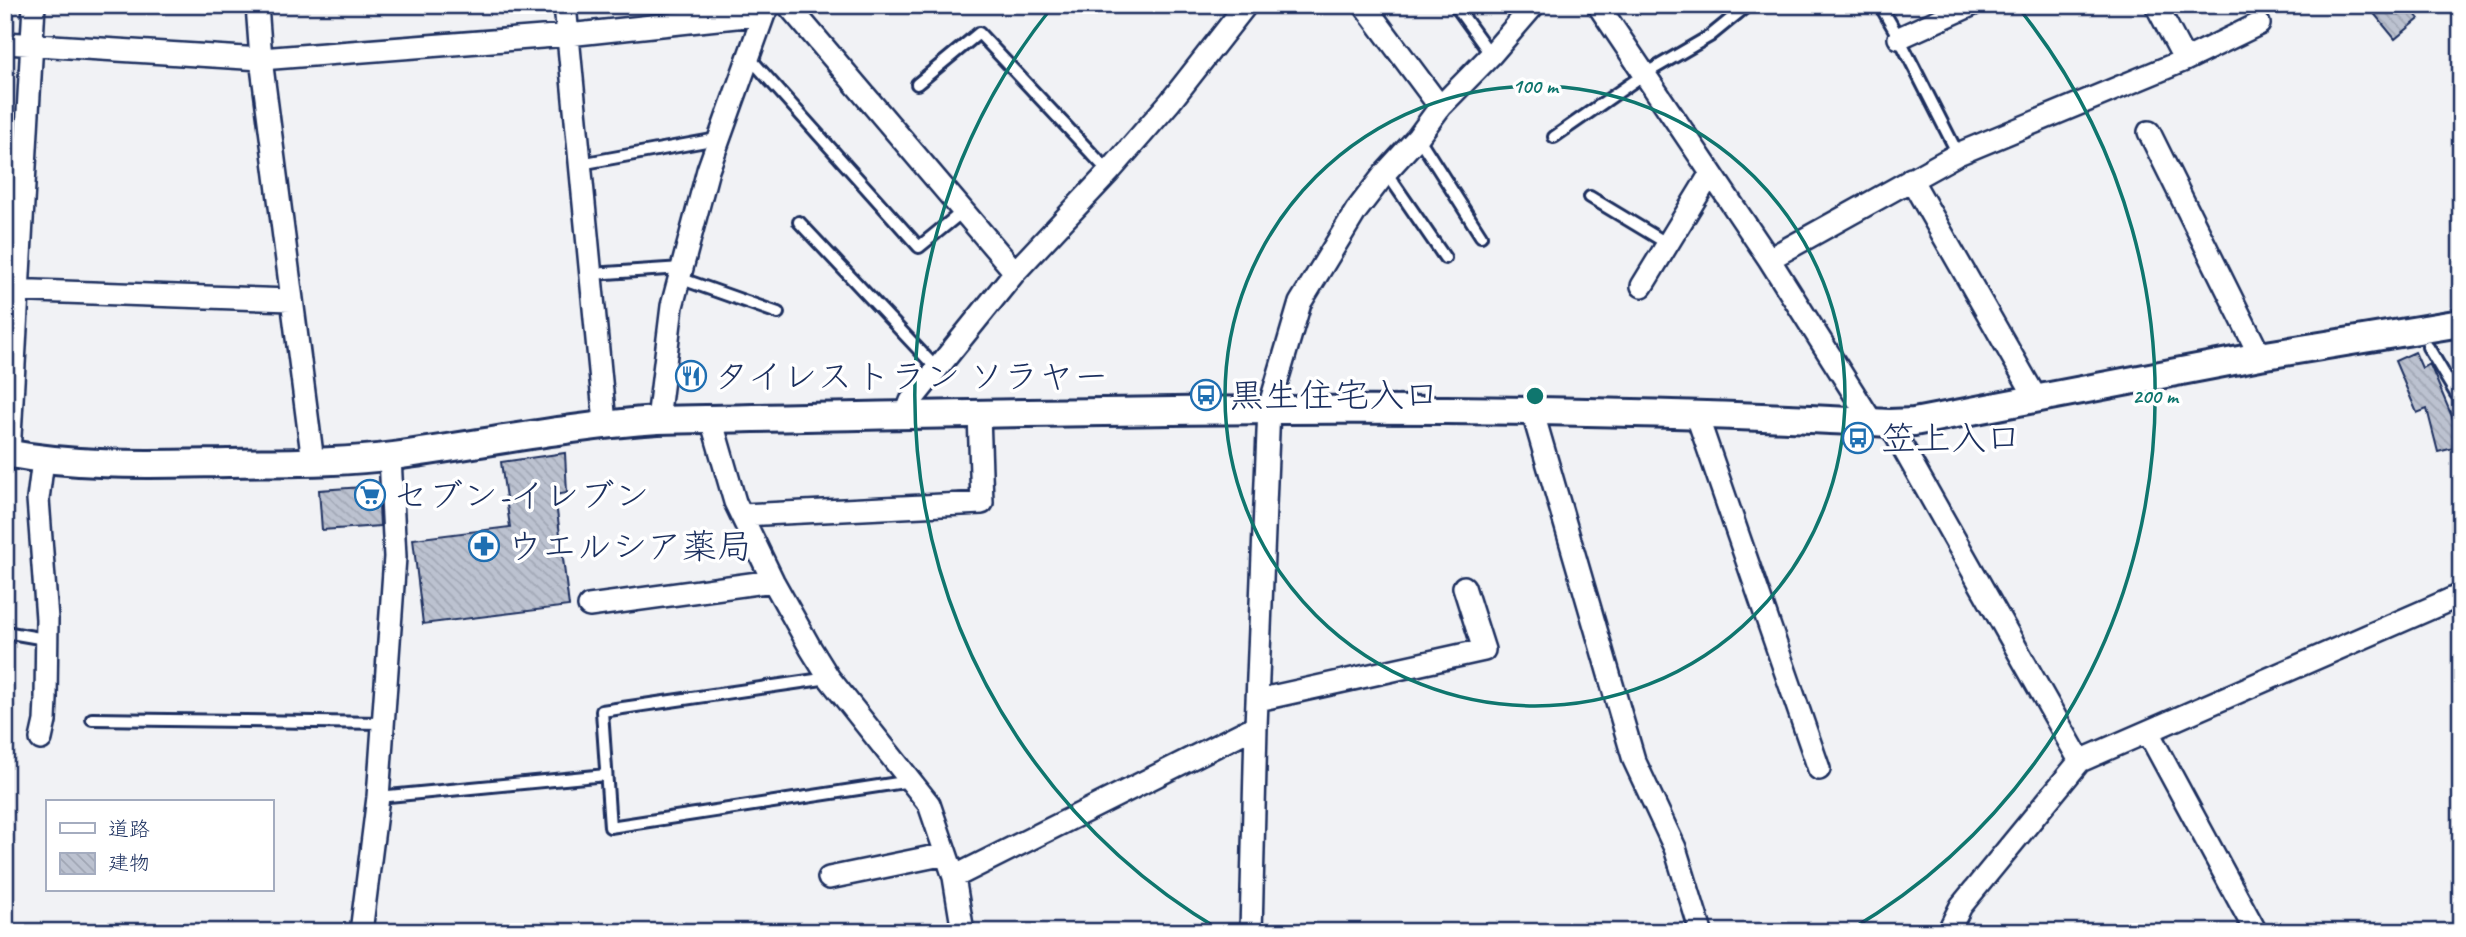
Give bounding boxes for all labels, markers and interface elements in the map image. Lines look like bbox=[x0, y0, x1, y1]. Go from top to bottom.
text: 100 m bbox=[1512, 73, 1560, 99]
place label: タイレストラン ソラヤー bbox=[714, 354, 1109, 399]
restaurant icon: タイレストラン ソラヤー bbox=[674, 359, 708, 393]
place label: 黒生住宅入口 bbox=[1229, 373, 1439, 418]
bus stop icon: 黒生住宅入口 bbox=[1189, 378, 1223, 412]
text: 200 m bbox=[2132, 383, 2180, 409]
centre of rings bbox=[1523, 384, 1547, 408]
place label: 笠上入口 bbox=[1881, 416, 2021, 461]
bus stop icon: 笠上入口 bbox=[1841, 421, 1875, 455]
place label: セブン-イレブン bbox=[393, 473, 649, 518]
supermarket icon: セブン-イレブン bbox=[353, 478, 387, 512]
place label: ウエルシア薬局 bbox=[507, 524, 752, 569]
pharmacy icon: ウエルシア薬局 bbox=[467, 529, 501, 563]
legend bbox=[46, 800, 273, 892]
text: 道路 bbox=[108, 816, 150, 842]
text: 建物 bbox=[108, 850, 150, 876]

